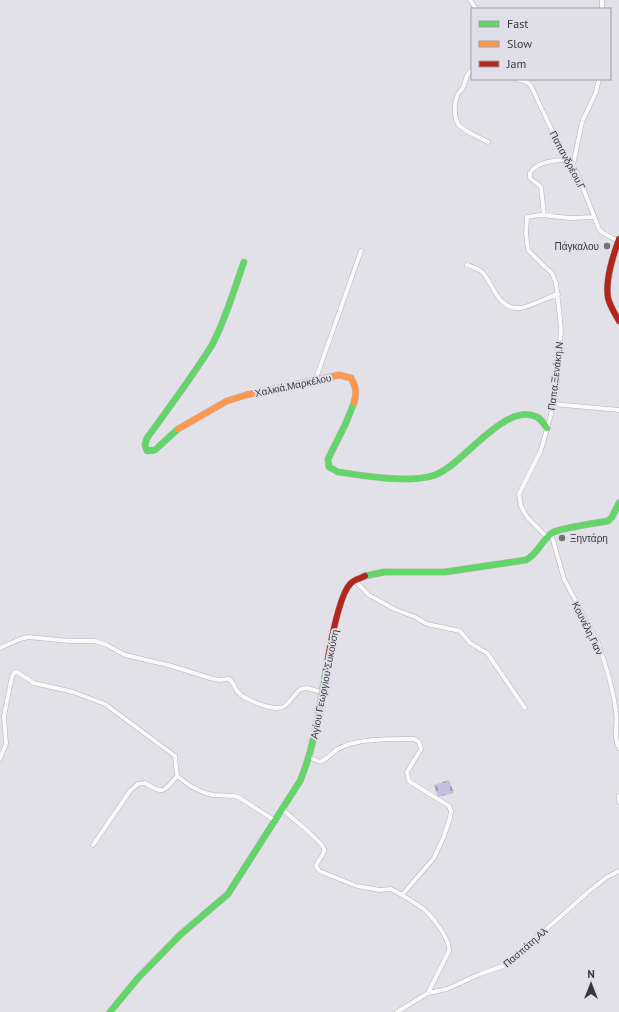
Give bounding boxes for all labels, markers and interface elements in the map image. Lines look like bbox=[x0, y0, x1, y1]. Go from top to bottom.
legend bbox=[471, 8, 611, 80]
text: Fast bbox=[507, 16, 528, 31]
text: Slow bbox=[507, 36, 532, 51]
text: Jam bbox=[506, 56, 526, 71]
street label: Παπανδρέου.Γ bbox=[547, 129, 589, 192]
place label: Πάγκαλου bbox=[554, 240, 599, 253]
marker: Πάγκαλου bbox=[602, 241, 612, 251]
street label: Παπα.Ξενάκη.Ν bbox=[545, 341, 566, 411]
street label: Χαλκιά.Μαρκέλου bbox=[254, 371, 332, 400]
place label: Ξηντάρη bbox=[570, 532, 608, 545]
marker: Ξηντάρη bbox=[557, 533, 567, 543]
street label: Κουνέλη.Γιαν bbox=[569, 599, 606, 657]
street label: Αγίου Γεωργίου Συκούση bbox=[308, 628, 341, 740]
street label: Πασπάτη.Αλ bbox=[500, 924, 550, 970]
north arrow bbox=[571, 964, 611, 1004]
text: N bbox=[587, 967, 595, 981]

